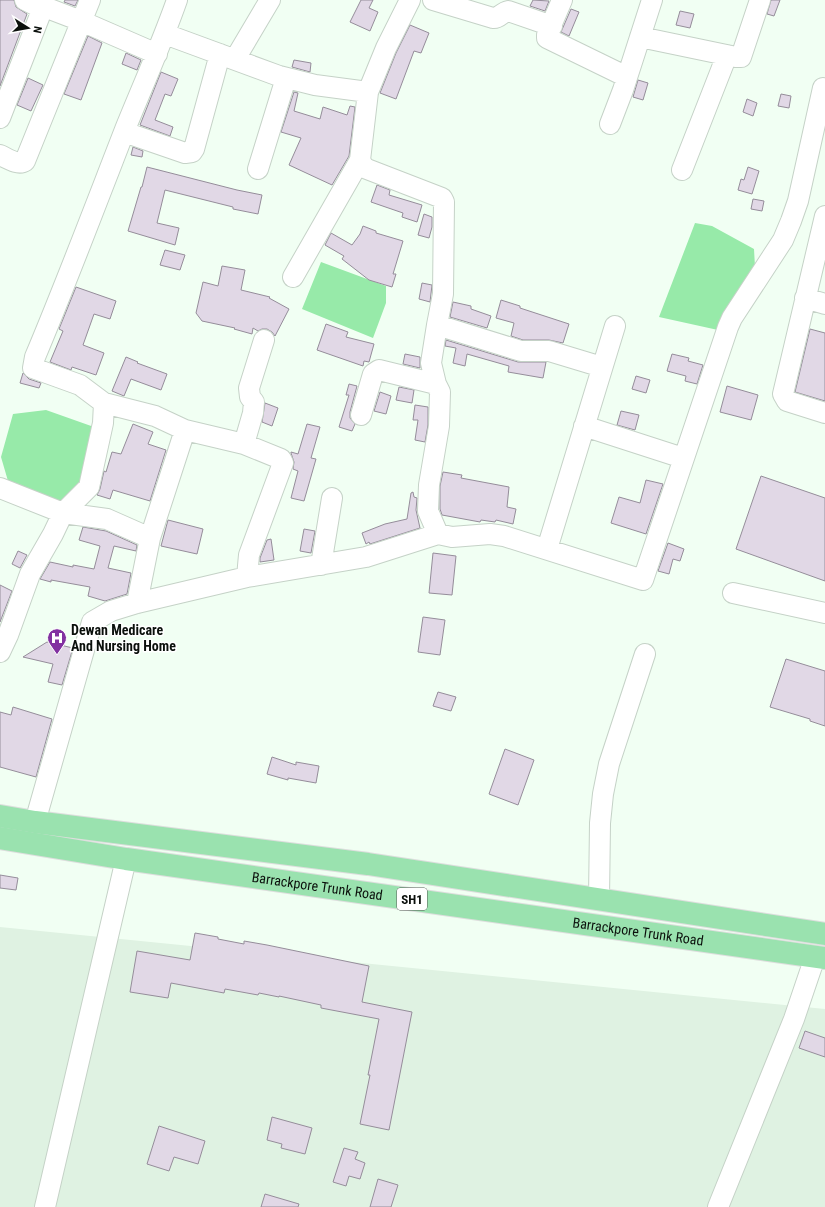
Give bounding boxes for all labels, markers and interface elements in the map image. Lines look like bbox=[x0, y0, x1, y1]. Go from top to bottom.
north arrow bbox=[8, 8, 48, 48]
text: N bbox=[30, 25, 44, 35]
place label: Dewan Medicare And Nursing Home bbox=[71, 622, 176, 654]
hospital icon: Dewan Medicare And Nursing Home bbox=[46, 627, 68, 655]
street label: Barrackpore Trunk Road bbox=[251, 869, 384, 903]
road number: SH1 bbox=[397, 888, 427, 910]
street label: Barrackpore Trunk Road bbox=[572, 914, 705, 949]

